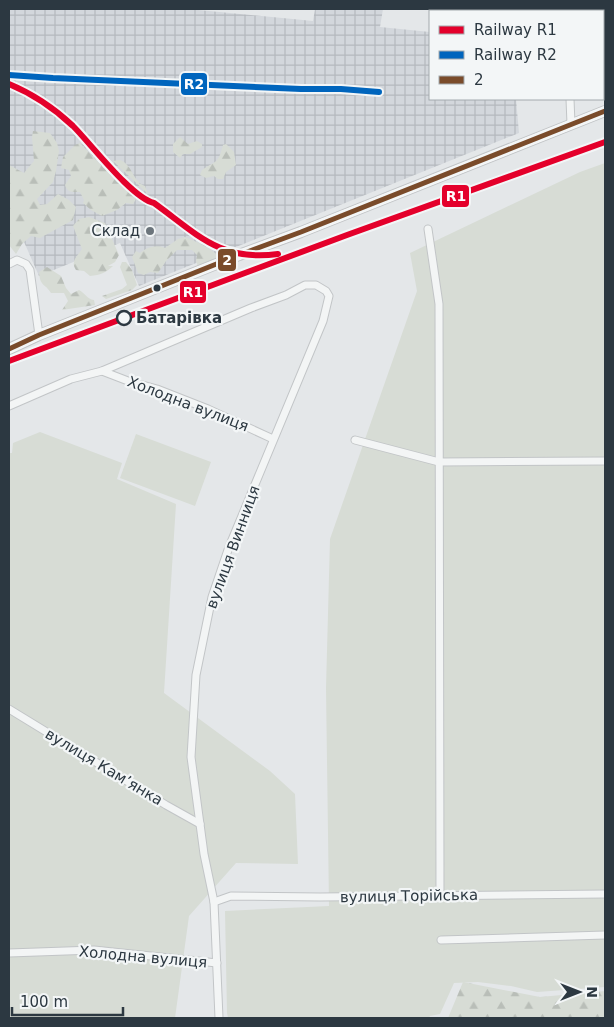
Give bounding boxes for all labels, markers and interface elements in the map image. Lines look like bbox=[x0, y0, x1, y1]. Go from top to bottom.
legend bbox=[429, 10, 604, 100]
text: Railway R1 bbox=[474, 21, 557, 39]
text: Railway R2 bbox=[474, 46, 557, 64]
text: 2 bbox=[474, 71, 484, 89]
line badge: R2 bbox=[180, 72, 208, 96]
text: R2 bbox=[184, 76, 204, 92]
line badge: R1 bbox=[441, 184, 470, 208]
text: R1 bbox=[446, 188, 466, 204]
place label: Склад bbox=[91, 222, 140, 240]
marker: Склад bbox=[144, 225, 156, 237]
line badge: 2 bbox=[217, 248, 237, 272]
text: 2 bbox=[222, 252, 232, 268]
line badge: R1 bbox=[179, 280, 207, 304]
unlabelled marker bbox=[152, 283, 162, 293]
text: R1 bbox=[183, 284, 203, 300]
place label: Батарівка bbox=[136, 309, 222, 327]
marker: Батарівка bbox=[116, 310, 132, 326]
street label: Холодна вулиця bbox=[125, 373, 251, 435]
street label: вулиця Винниця bbox=[202, 483, 264, 611]
street label: вулиця Камʼянка bbox=[42, 725, 166, 809]
street label: вулиця Торійська bbox=[340, 886, 478, 906]
street label: Холодна вулиця bbox=[78, 942, 208, 972]
north arrow bbox=[554, 967, 604, 1017]
scale bar bbox=[12, 984, 124, 1016]
text: N bbox=[584, 986, 600, 998]
text: 100 m bbox=[20, 993, 68, 1011]

